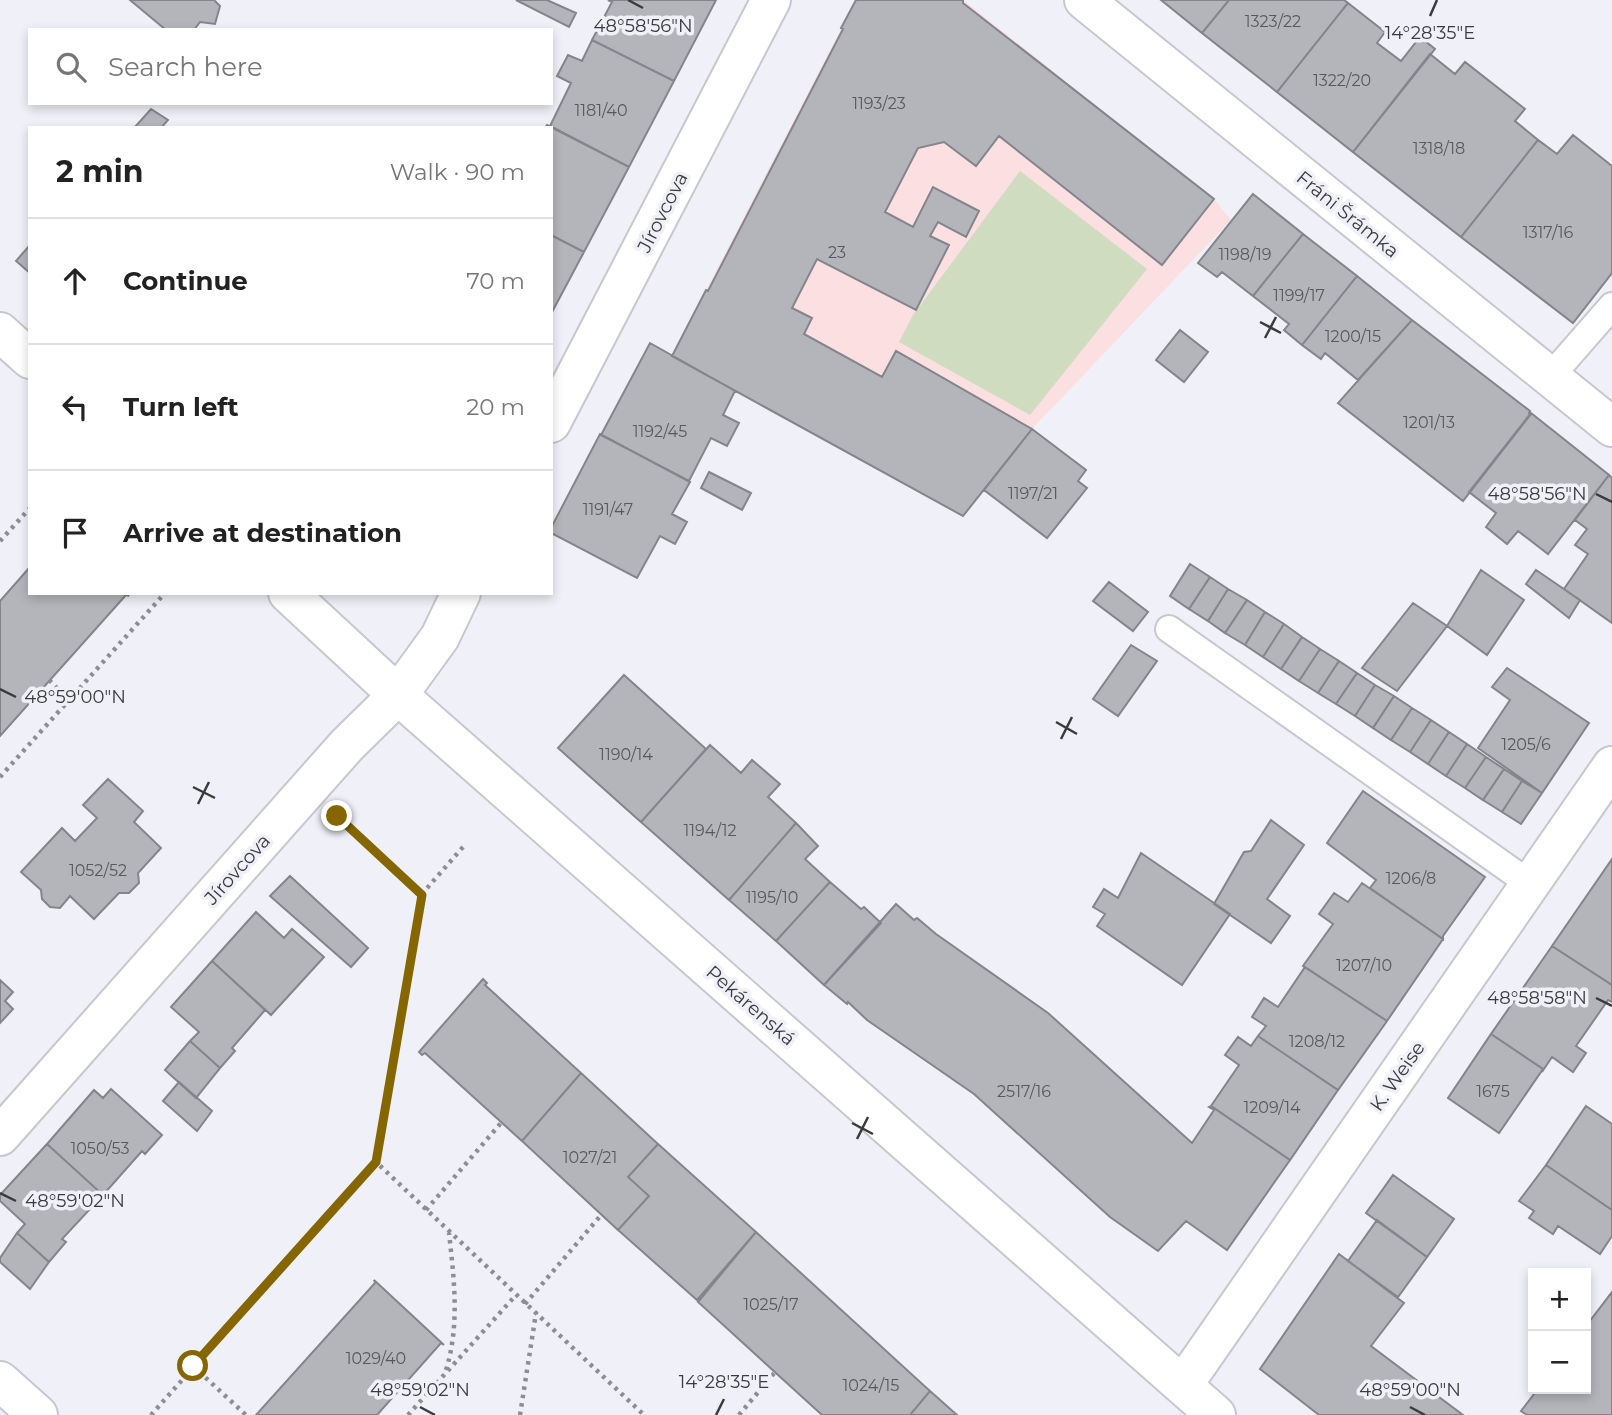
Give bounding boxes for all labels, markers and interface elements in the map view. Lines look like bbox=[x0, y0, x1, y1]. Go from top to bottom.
house number: 1323/22 bbox=[1245, 12, 1301, 31]
text: 48°58'56"N bbox=[593, 15, 693, 37]
text: 14°28'35"E bbox=[1385, 22, 1475, 44]
search box bbox=[28, 28, 553, 105]
icon: search bbox=[52, 48, 90, 86]
text: Search here bbox=[108, 51, 263, 83]
house number: 1322/20 bbox=[1313, 71, 1371, 90]
house number: 1193/23 bbox=[852, 94, 906, 113]
house number: 1181/40 bbox=[575, 101, 627, 120]
house number: 1318/18 bbox=[1413, 139, 1465, 158]
text: 2 min bbox=[56, 153, 143, 190]
text: Walk · 90 m bbox=[390, 158, 525, 186]
street label: Fráni Šrámka bbox=[1292, 166, 1404, 263]
street label: Jírovcova bbox=[632, 168, 692, 257]
house number: 1317/16 bbox=[1523, 223, 1574, 242]
house number: 23 bbox=[828, 243, 846, 262]
house number: 1198/19 bbox=[1219, 245, 1271, 264]
icon: ahead bbox=[56, 262, 94, 300]
text: Continue bbox=[123, 265, 248, 297]
text: 70 m bbox=[466, 267, 525, 295]
house number: 1199/17 bbox=[1273, 286, 1325, 305]
house number: 1200/15 bbox=[1325, 327, 1381, 346]
icon: left bbox=[56, 388, 94, 426]
text: Turn left bbox=[123, 391, 239, 423]
text: 20 m bbox=[466, 393, 525, 421]
house number: 1201/13 bbox=[1403, 413, 1455, 432]
house number: 1192/45 bbox=[633, 422, 687, 441]
text: 48°58'56"N bbox=[1487, 483, 1587, 505]
house number: 1197/21 bbox=[1008, 484, 1058, 503]
house number: 1191/47 bbox=[583, 500, 633, 519]
icon: arrive bbox=[56, 514, 94, 552]
text: Arrive at destination bbox=[123, 517, 402, 549]
text: 48°59'00"N bbox=[24, 686, 126, 708]
house number: 1205/6 bbox=[1501, 735, 1551, 754]
house number: 1190/14 bbox=[599, 745, 653, 764]
route end bbox=[321, 800, 352, 831]
house number: 1194/12 bbox=[683, 821, 737, 840]
street label: Jírovcova bbox=[199, 829, 275, 910]
house number: 1052/52 bbox=[69, 861, 127, 880]
house number: 1206/8 bbox=[1386, 869, 1436, 888]
house number: 1195/10 bbox=[746, 888, 798, 907]
house number: 1207/10 bbox=[1336, 956, 1392, 975]
street label: Pekárenská bbox=[701, 960, 800, 1050]
text: 48°58'58"N bbox=[1487, 987, 1587, 1009]
house number: 1208/12 bbox=[1289, 1032, 1345, 1051]
street label: K. Weise bbox=[1365, 1037, 1430, 1116]
house number: 2517/16 bbox=[997, 1082, 1051, 1101]
house number: 1675 bbox=[1476, 1082, 1510, 1101]
house number: 1209/14 bbox=[1243, 1098, 1301, 1117]
house number: 1050/53 bbox=[70, 1139, 130, 1158]
house number: 1027/21 bbox=[563, 1148, 617, 1167]
text: 48°59'02"N bbox=[25, 1190, 125, 1212]
map controls bbox=[1528, 1268, 1591, 1394]
button: + bbox=[1528, 1268, 1591, 1331]
house number: 1025/17 bbox=[743, 1295, 799, 1314]
button: − bbox=[1528, 1331, 1591, 1394]
house number: 1029/40 bbox=[346, 1349, 406, 1368]
route start bbox=[177, 1350, 208, 1381]
text: 14°28'35"E bbox=[679, 1371, 769, 1393]
house number: 1024/15 bbox=[843, 1376, 899, 1395]
text: 48°59'02"N bbox=[370, 1379, 470, 1401]
text: 48°59'00"N bbox=[1359, 1379, 1461, 1401]

